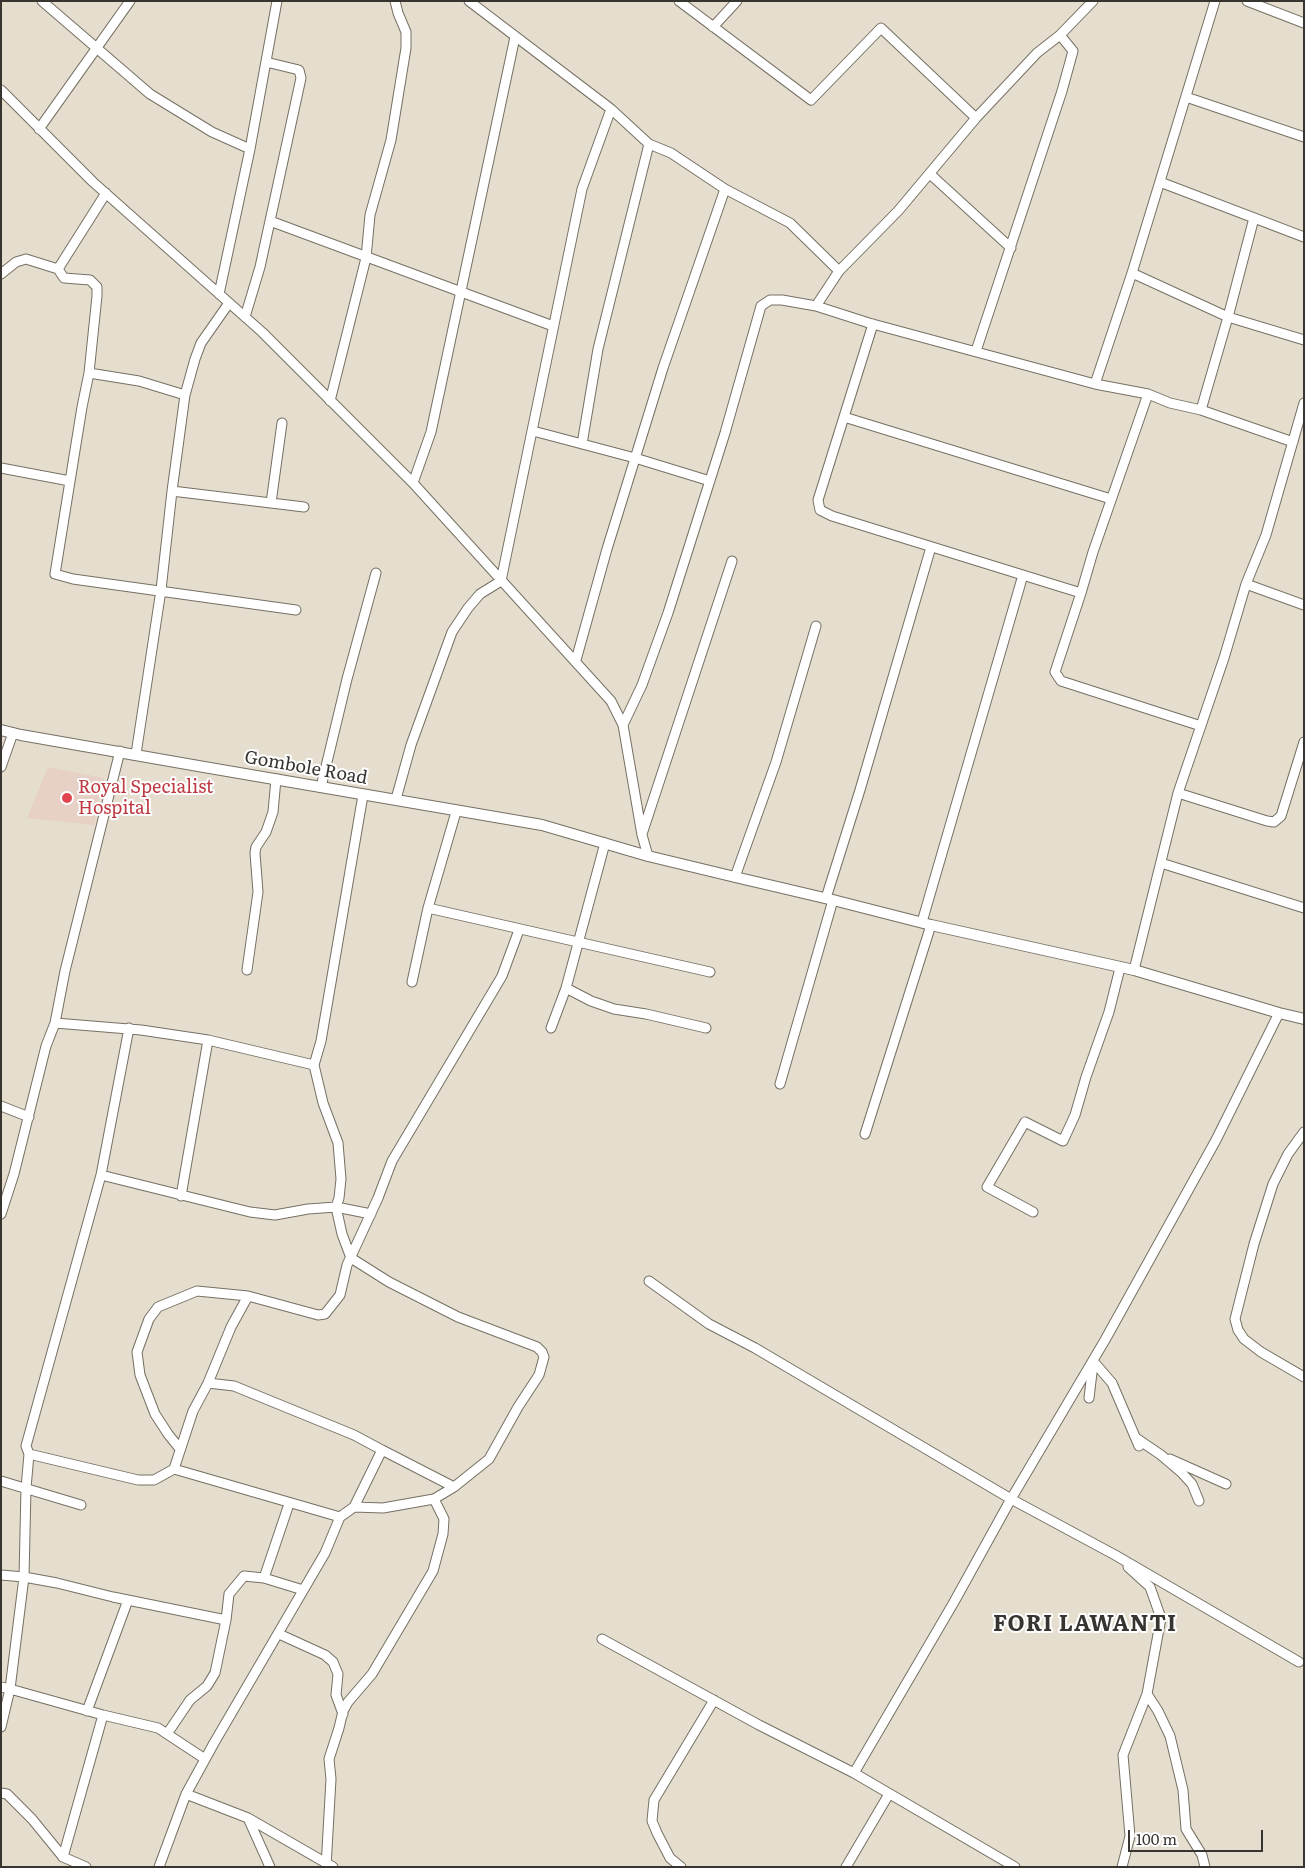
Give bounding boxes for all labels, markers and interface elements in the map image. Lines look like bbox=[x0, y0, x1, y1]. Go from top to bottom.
street label: Gombole Road bbox=[243, 747, 369, 789]
place label: Royal Specialist Hospital bbox=[78, 777, 213, 820]
marker: Royal Specialist Hospital bbox=[60, 791, 74, 805]
district label: FORI LAWANTI bbox=[991, 1612, 1179, 1638]
scale bar bbox=[1130, 1820, 1265, 1852]
text: 100 m bbox=[1136, 1827, 1177, 1850]

